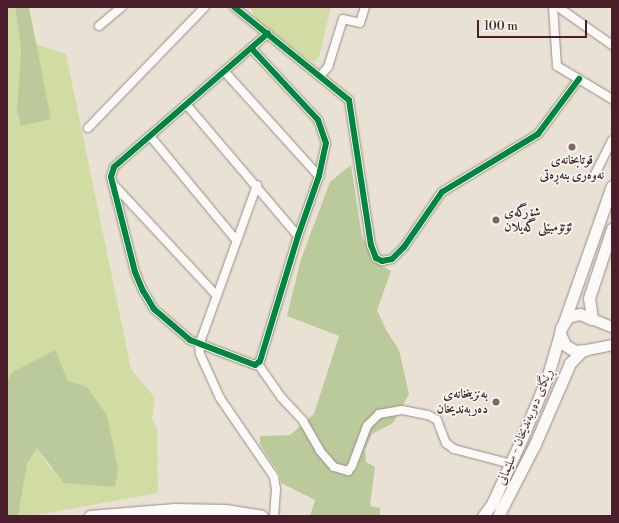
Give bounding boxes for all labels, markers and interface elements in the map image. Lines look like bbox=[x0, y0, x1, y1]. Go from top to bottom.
scale bar bbox=[479, 12, 589, 38]
text: 100 m bbox=[484, 19, 518, 34]
marker: قوتابخانەی نەوەری بنەڕەتی bbox=[567, 142, 577, 152]
place label: قوتابخانەی نەوەری بنەڕەتی bbox=[540, 153, 604, 184]
place label: شۆرگه‌ى ئۆتۆمبێلى گه‌یلان bbox=[504, 205, 572, 236]
marker: شۆرگه‌ى ئۆتۆمبێلى گه‌یلان bbox=[491, 215, 501, 225]
street label: ڕێگای دەربەندیخان - سلێمانی bbox=[493, 366, 557, 488]
place label: بەنزینخانەی دەربەندیخان bbox=[436, 387, 488, 418]
marker: بەنزینخانەی دەربەندیخان bbox=[491, 397, 501, 407]

